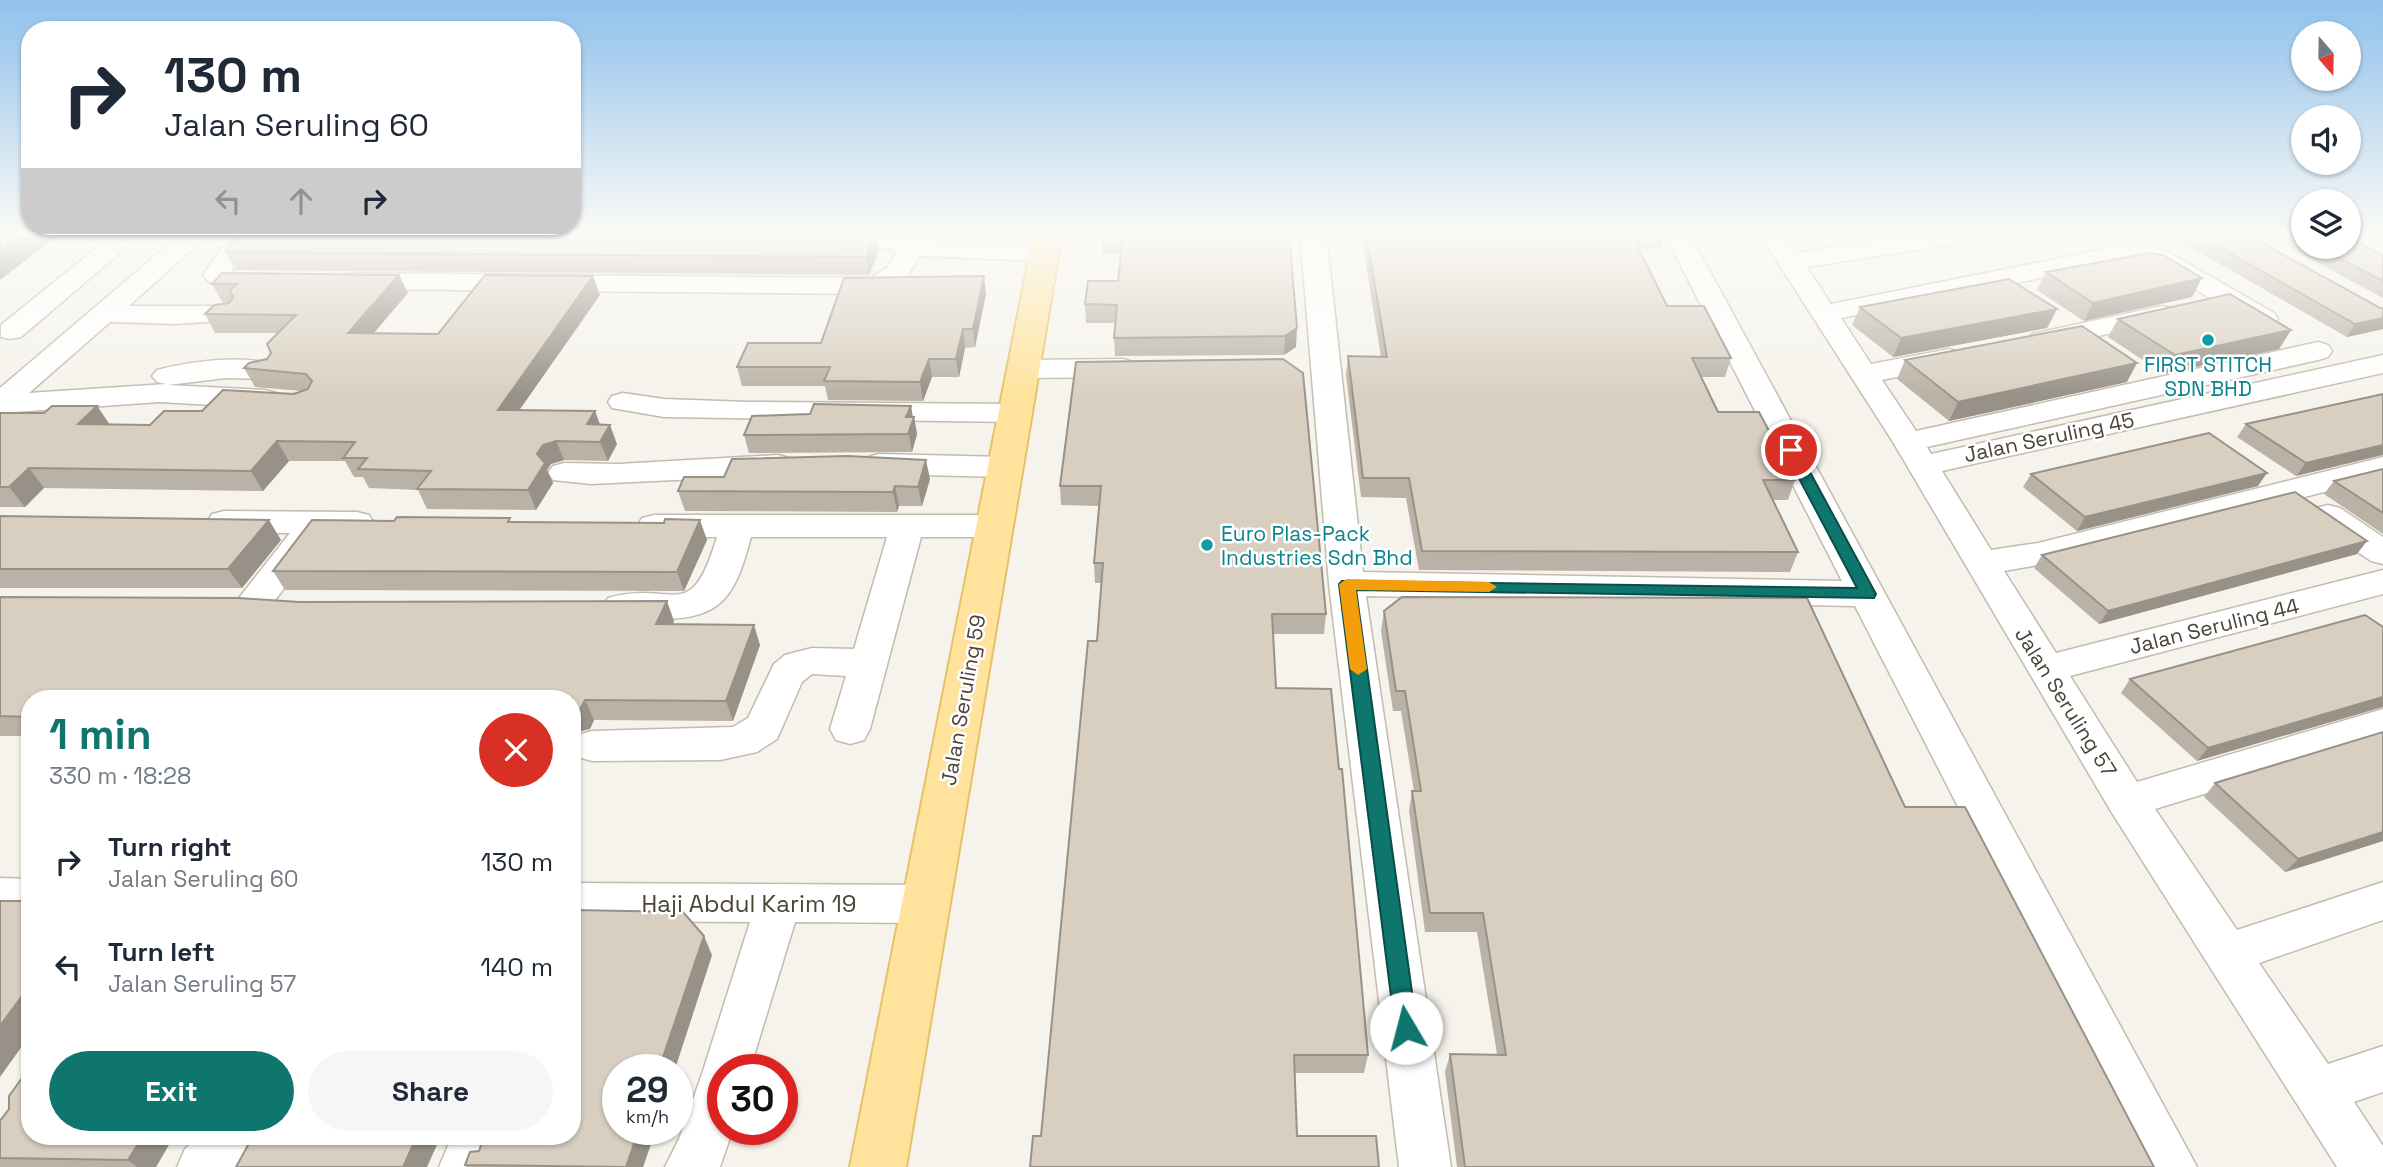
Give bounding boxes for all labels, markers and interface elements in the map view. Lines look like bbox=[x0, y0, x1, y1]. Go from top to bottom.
north arrow bbox=[2291, 21, 2361, 91]
map controls bbox=[2291, 21, 2361, 259]
text: 130 m bbox=[164, 44, 302, 106]
icon: right bbox=[49, 49, 140, 140]
text: Jalan Seruling 60 bbox=[164, 105, 429, 145]
button: sound bbox=[2291, 105, 2361, 175]
icon: left bbox=[209, 182, 247, 220]
icon: ahead bbox=[282, 182, 320, 220]
icon: right bbox=[355, 182, 393, 220]
button: layers bbox=[2291, 189, 2361, 259]
marker: FIRST STITCH SDN BHD bbox=[2200, 332, 2216, 348]
place label: FIRST STITCH SDN BHD bbox=[2144, 351, 2272, 402]
street label: Jalan Seruling 45 bbox=[1961, 406, 2137, 468]
pin bbox=[1761, 420, 1821, 480]
icon: arrive bbox=[1772, 431, 1810, 469]
place label: Euro Plas-Pack Industries Sdn Bhd bbox=[1221, 520, 1413, 571]
marker: Euro Plas-Pack Industries Sdn Bhd bbox=[1199, 537, 1215, 553]
street label: Jalan Seruling 44 bbox=[2126, 592, 2302, 660]
street label: Jalan Seruling 59 bbox=[935, 612, 991, 788]
street label: Jalan Seruling 57 bbox=[2009, 622, 2123, 782]
text: 1 min bbox=[49, 708, 152, 761]
button: close bbox=[479, 713, 553, 787]
text: 330 m · 18:28 bbox=[49, 761, 191, 791]
text: Turn right bbox=[108, 830, 232, 864]
icon: right bbox=[49, 843, 87, 881]
text: 130 m bbox=[481, 845, 553, 879]
text: Jalan Seruling 60 bbox=[108, 864, 298, 894]
street label: Haji Abdul Karim 19 bbox=[642, 888, 856, 919]
text: Turn left bbox=[108, 935, 215, 969]
icon: left bbox=[49, 948, 87, 986]
text: 140 m bbox=[480, 950, 553, 984]
text: Jalan Seruling 57 bbox=[108, 969, 296, 999]
position arrow bbox=[1369, 991, 1443, 1065]
button: Exit bbox=[49, 1051, 294, 1131]
button: Share bbox=[308, 1051, 553, 1131]
speed limit sign: 30 bbox=[707, 1054, 798, 1145]
text: 29 bbox=[626, 1068, 669, 1112]
text: km/h bbox=[626, 1105, 669, 1128]

